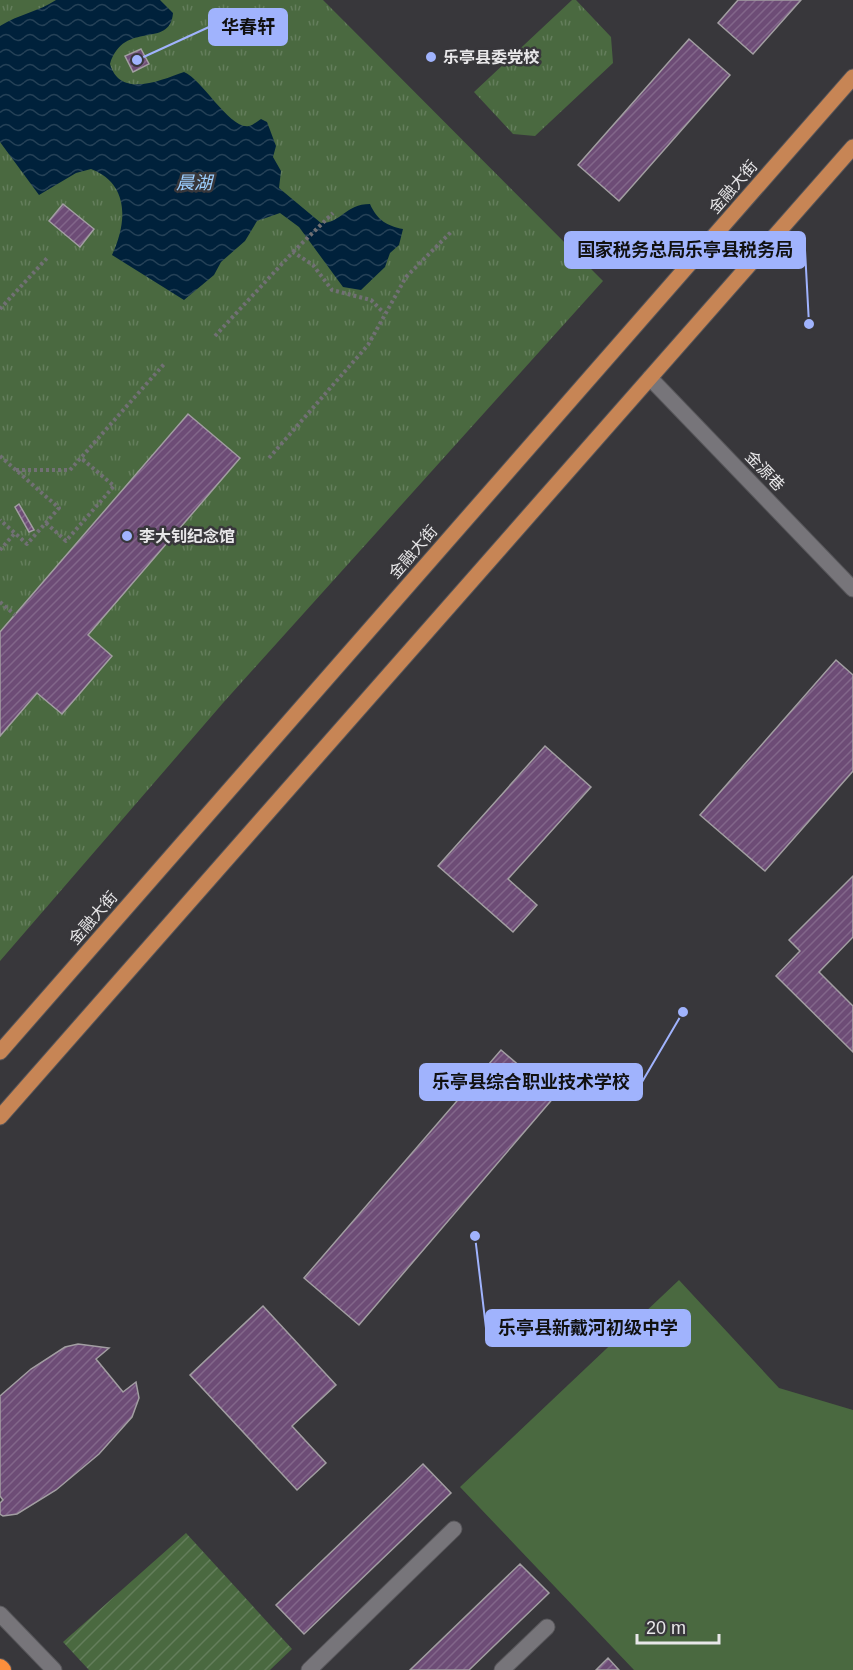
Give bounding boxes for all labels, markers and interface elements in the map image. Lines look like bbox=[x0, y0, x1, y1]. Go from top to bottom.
callout: 华春轩 bbox=[209, 9, 287, 45]
text: 华春轩 bbox=[221, 16, 275, 37]
place label: 乐亭县委党校 bbox=[443, 48, 540, 66]
marker: 乐亭县委党校 bbox=[424, 50, 438, 64]
street label: 金融大街 bbox=[706, 157, 760, 217]
water label: 晨湖 bbox=[176, 173, 215, 193]
callout: 国家税务总局乐亭县税务局 bbox=[565, 232, 805, 268]
text: 国家税务总局乐亭县税务局 bbox=[577, 240, 793, 260]
street label: 金源巷 bbox=[742, 448, 788, 494]
street label: 金融大街 bbox=[386, 522, 440, 582]
place label: 李大钊纪念馆 bbox=[139, 527, 235, 545]
marker: 李大钊纪念馆 bbox=[120, 529, 134, 543]
street label: 金融大街 bbox=[66, 888, 120, 948]
callout: 乐亭县综合职业技术学校 bbox=[420, 1064, 642, 1100]
text: 乐亭县综合职业技术学校 bbox=[432, 1072, 630, 1092]
callout: 乐亭县新戴河初级中学 bbox=[486, 1310, 690, 1346]
text: 乐亭县新戴河初级中学 bbox=[498, 1318, 678, 1338]
scale bar bbox=[637, 1607, 720, 1645]
text: 20 m bbox=[646, 1618, 686, 1638]

